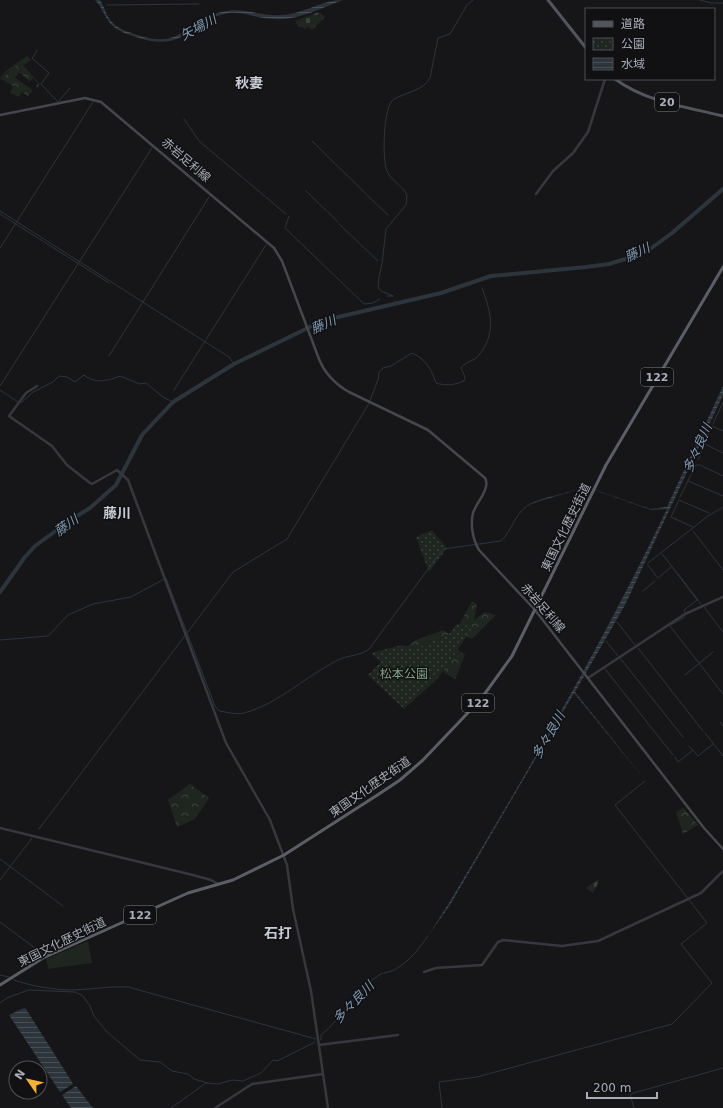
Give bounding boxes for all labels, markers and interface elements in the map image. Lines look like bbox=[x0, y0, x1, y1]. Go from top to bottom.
legend bbox=[585, 8, 715, 80]
water label: 矢場川 bbox=[177, 11, 221, 43]
text: 道路 bbox=[621, 17, 645, 31]
text: 公園 bbox=[621, 37, 645, 51]
text: 水域 bbox=[621, 57, 645, 71]
district label: 秋妻 bbox=[235, 75, 263, 91]
road number: 20 bbox=[655, 93, 679, 111]
street label: 赤岩足利線 bbox=[159, 135, 213, 185]
water label: 藤川 bbox=[622, 239, 654, 265]
water label: 藤川 bbox=[308, 312, 340, 336]
road number: 122 bbox=[641, 368, 673, 386]
water label: 多々良川 bbox=[680, 420, 716, 475]
street label: 東国文化歴史街道 bbox=[539, 481, 593, 573]
district label: 藤川 bbox=[103, 505, 131, 521]
water label: 藤川 bbox=[51, 511, 83, 539]
street label: 赤岩足利線 bbox=[518, 581, 568, 635]
park label: 松本公園 bbox=[380, 667, 428, 681]
road number: 122 bbox=[462, 694, 494, 712]
water label: 多々良川 bbox=[529, 707, 569, 762]
street label: 東国文化歴史街道 bbox=[327, 754, 413, 820]
road number: 122 bbox=[124, 906, 156, 924]
street label: 東国文化歴史街道 bbox=[16, 915, 108, 969]
district label: 石打 bbox=[264, 925, 292, 941]
water label: 多々良川 bbox=[330, 977, 378, 1026]
north arrow bbox=[8, 1060, 48, 1100]
text: N bbox=[12, 1067, 28, 1082]
scale bar bbox=[587, 1074, 657, 1100]
text: 200 m bbox=[593, 1081, 631, 1095]

